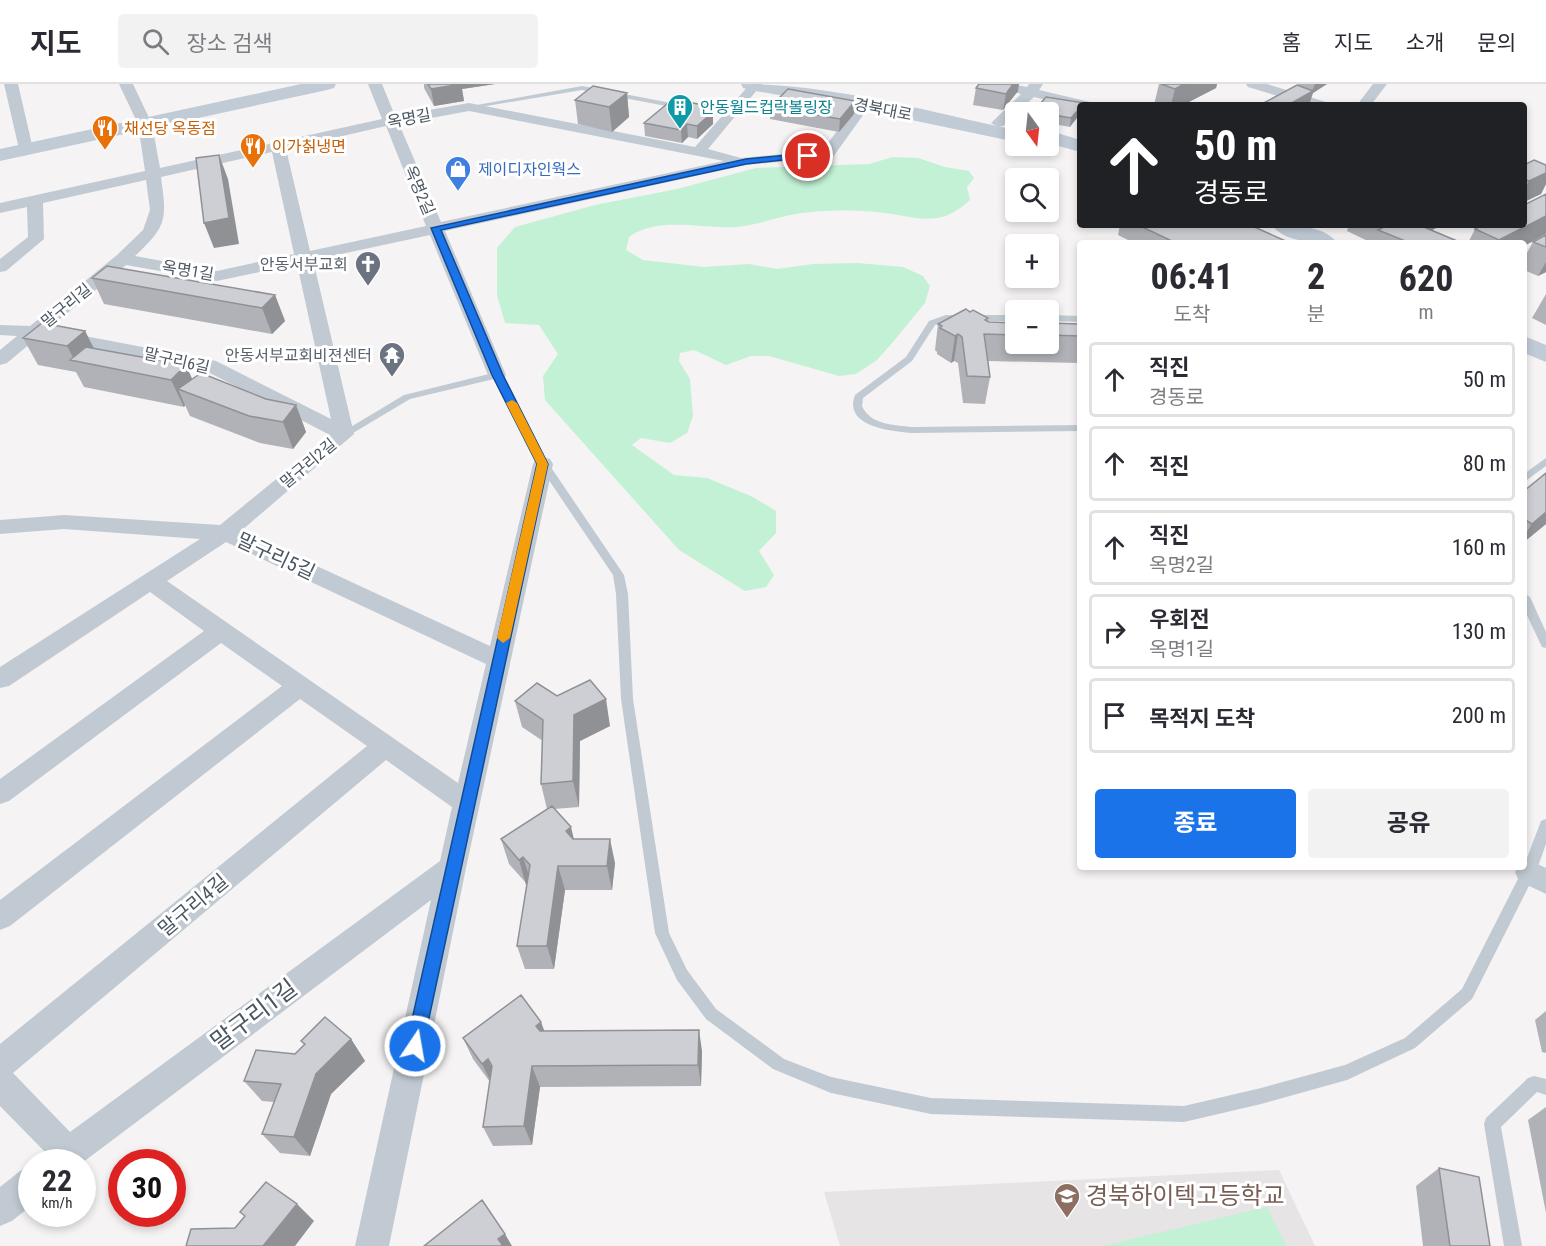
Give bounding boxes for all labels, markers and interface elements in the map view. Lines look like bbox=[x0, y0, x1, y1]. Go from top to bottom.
search box bbox=[118, 14, 538, 68]
icon: search bbox=[139, 25, 172, 58]
text: 지도 bbox=[30, 27, 82, 60]
text: 장소 검색 bbox=[187, 31, 273, 56]
text: 홈 bbox=[1282, 31, 1301, 55]
text: 지도 bbox=[1334, 31, 1373, 55]
text: 소개 bbox=[1406, 31, 1444, 55]
text: 문의 bbox=[1477, 31, 1516, 55]
building icon: 안동월드컵락볼링장 bbox=[665, 92, 695, 130]
street label: 경북대로 bbox=[852, 95, 914, 124]
place label: 안동월드컵락볼링장 bbox=[700, 98, 833, 117]
north arrow bbox=[1005, 102, 1059, 156]
map controls bbox=[1005, 102, 1059, 354]
street label: 옥명길 bbox=[386, 105, 433, 132]
restaurant icon: 채선당 옥동점 bbox=[90, 113, 120, 151]
place label: 채선당 옥동점 bbox=[124, 119, 216, 138]
text: 50 m bbox=[1194, 121, 1277, 170]
icon: ahead bbox=[1095, 126, 1173, 204]
pin bbox=[782, 130, 833, 181]
restaurant icon: 이가칡냉면 bbox=[238, 131, 268, 169]
place label: 이가칡냉면 bbox=[272, 137, 346, 156]
icon: arrive bbox=[791, 139, 824, 172]
shop icon: 제이디자인웍스 bbox=[443, 154, 473, 192]
place label: 제이디자인웍스 bbox=[478, 160, 581, 179]
street label: 옥명2길 bbox=[401, 163, 438, 218]
button: search bbox=[1005, 168, 1059, 222]
text: 경동로 bbox=[1194, 177, 1269, 209]
button: + bbox=[1005, 234, 1059, 288]
church icon: 안동서부교회 bbox=[353, 249, 383, 287]
place label: 안동서부교회 bbox=[260, 255, 348, 274]
text: 06:41 bbox=[1151, 256, 1233, 298]
text: 2 bbox=[1307, 256, 1325, 298]
street label: 옥명1길 bbox=[161, 257, 215, 284]
text: 620 bbox=[1399, 258, 1453, 300]
street label: 말구리길 bbox=[37, 279, 95, 331]
button: − bbox=[1005, 300, 1059, 354]
text: m bbox=[1419, 300, 1434, 324]
text: 도착 bbox=[1174, 302, 1210, 326]
text: 분 bbox=[1307, 302, 1325, 326]
temple icon: 안동서부교회비젼센터 bbox=[377, 340, 407, 378]
street label: 말구리6길 bbox=[142, 344, 212, 377]
place label: 안동서부교회비젼센터 bbox=[225, 346, 372, 365]
text: 직진 bbox=[1149, 355, 1189, 380]
icon: ahead bbox=[1098, 363, 1131, 396]
text: 50 m bbox=[1463, 367, 1506, 392]
text: 경동로 bbox=[1149, 385, 1204, 409]
street label: 말구리2길 bbox=[277, 435, 340, 492]
icon: ahead bbox=[1098, 447, 1131, 480]
text: 80 m bbox=[1463, 451, 1506, 476]
text: 직진 bbox=[1149, 454, 1189, 479]
text: 직진 bbox=[1149, 523, 1189, 548]
street label: 말구리5길 bbox=[233, 527, 319, 585]
icon: ahead bbox=[1098, 531, 1131, 564]
text: 160 m bbox=[1452, 535, 1506, 560]
text: 옥명2길 bbox=[1149, 553, 1214, 577]
text: 우회전 bbox=[1149, 607, 1210, 632]
icon: right bbox=[1098, 615, 1131, 648]
text: 130 m bbox=[1452, 619, 1506, 644]
text: 옥명1길 bbox=[1149, 637, 1214, 661]
icon: arrive bbox=[1098, 699, 1131, 732]
text: 200 m bbox=[1452, 703, 1506, 728]
text: 목적지 도착 bbox=[1149, 706, 1255, 731]
button: 종료 bbox=[1095, 789, 1296, 858]
button: 공유 bbox=[1308, 789, 1509, 858]
street label: 말구리4길 bbox=[153, 869, 233, 941]
street label: 말구리1길 bbox=[206, 974, 302, 1056]
position arrow bbox=[383, 1014, 447, 1078]
speed limit sign: 30 bbox=[108, 1149, 186, 1227]
text: 22 bbox=[42, 1163, 72, 1198]
school or university icon: 경북하이텍고등학교 bbox=[1052, 1181, 1082, 1219]
place label: 경북하이텍고등학교 bbox=[1086, 1182, 1285, 1210]
text: km/h bbox=[42, 1194, 72, 1212]

